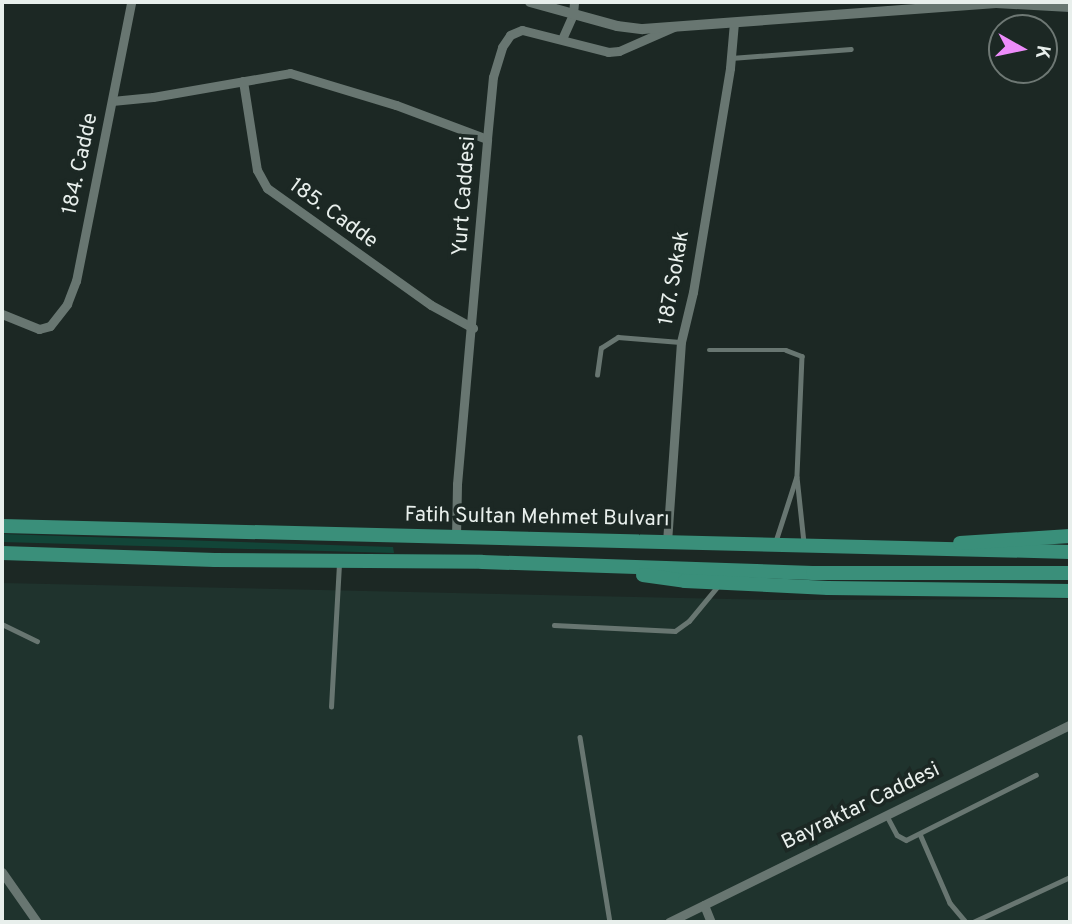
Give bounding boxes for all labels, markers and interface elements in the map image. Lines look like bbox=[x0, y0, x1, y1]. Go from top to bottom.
north arrow bbox=[988, 14, 1058, 84]
text: K bbox=[1029, 43, 1055, 60]
street label: 184. Cadde bbox=[58, 111, 104, 217]
street label: Yurt Caddesi bbox=[448, 135, 482, 257]
street label: 185. Cadde bbox=[284, 173, 382, 255]
street label: 187. Sokak bbox=[654, 229, 696, 327]
street label: Fatih Sultan Mehmet Bulvarı bbox=[404, 503, 670, 533]
street label: Bayraktar Caddesi bbox=[778, 758, 944, 856]

